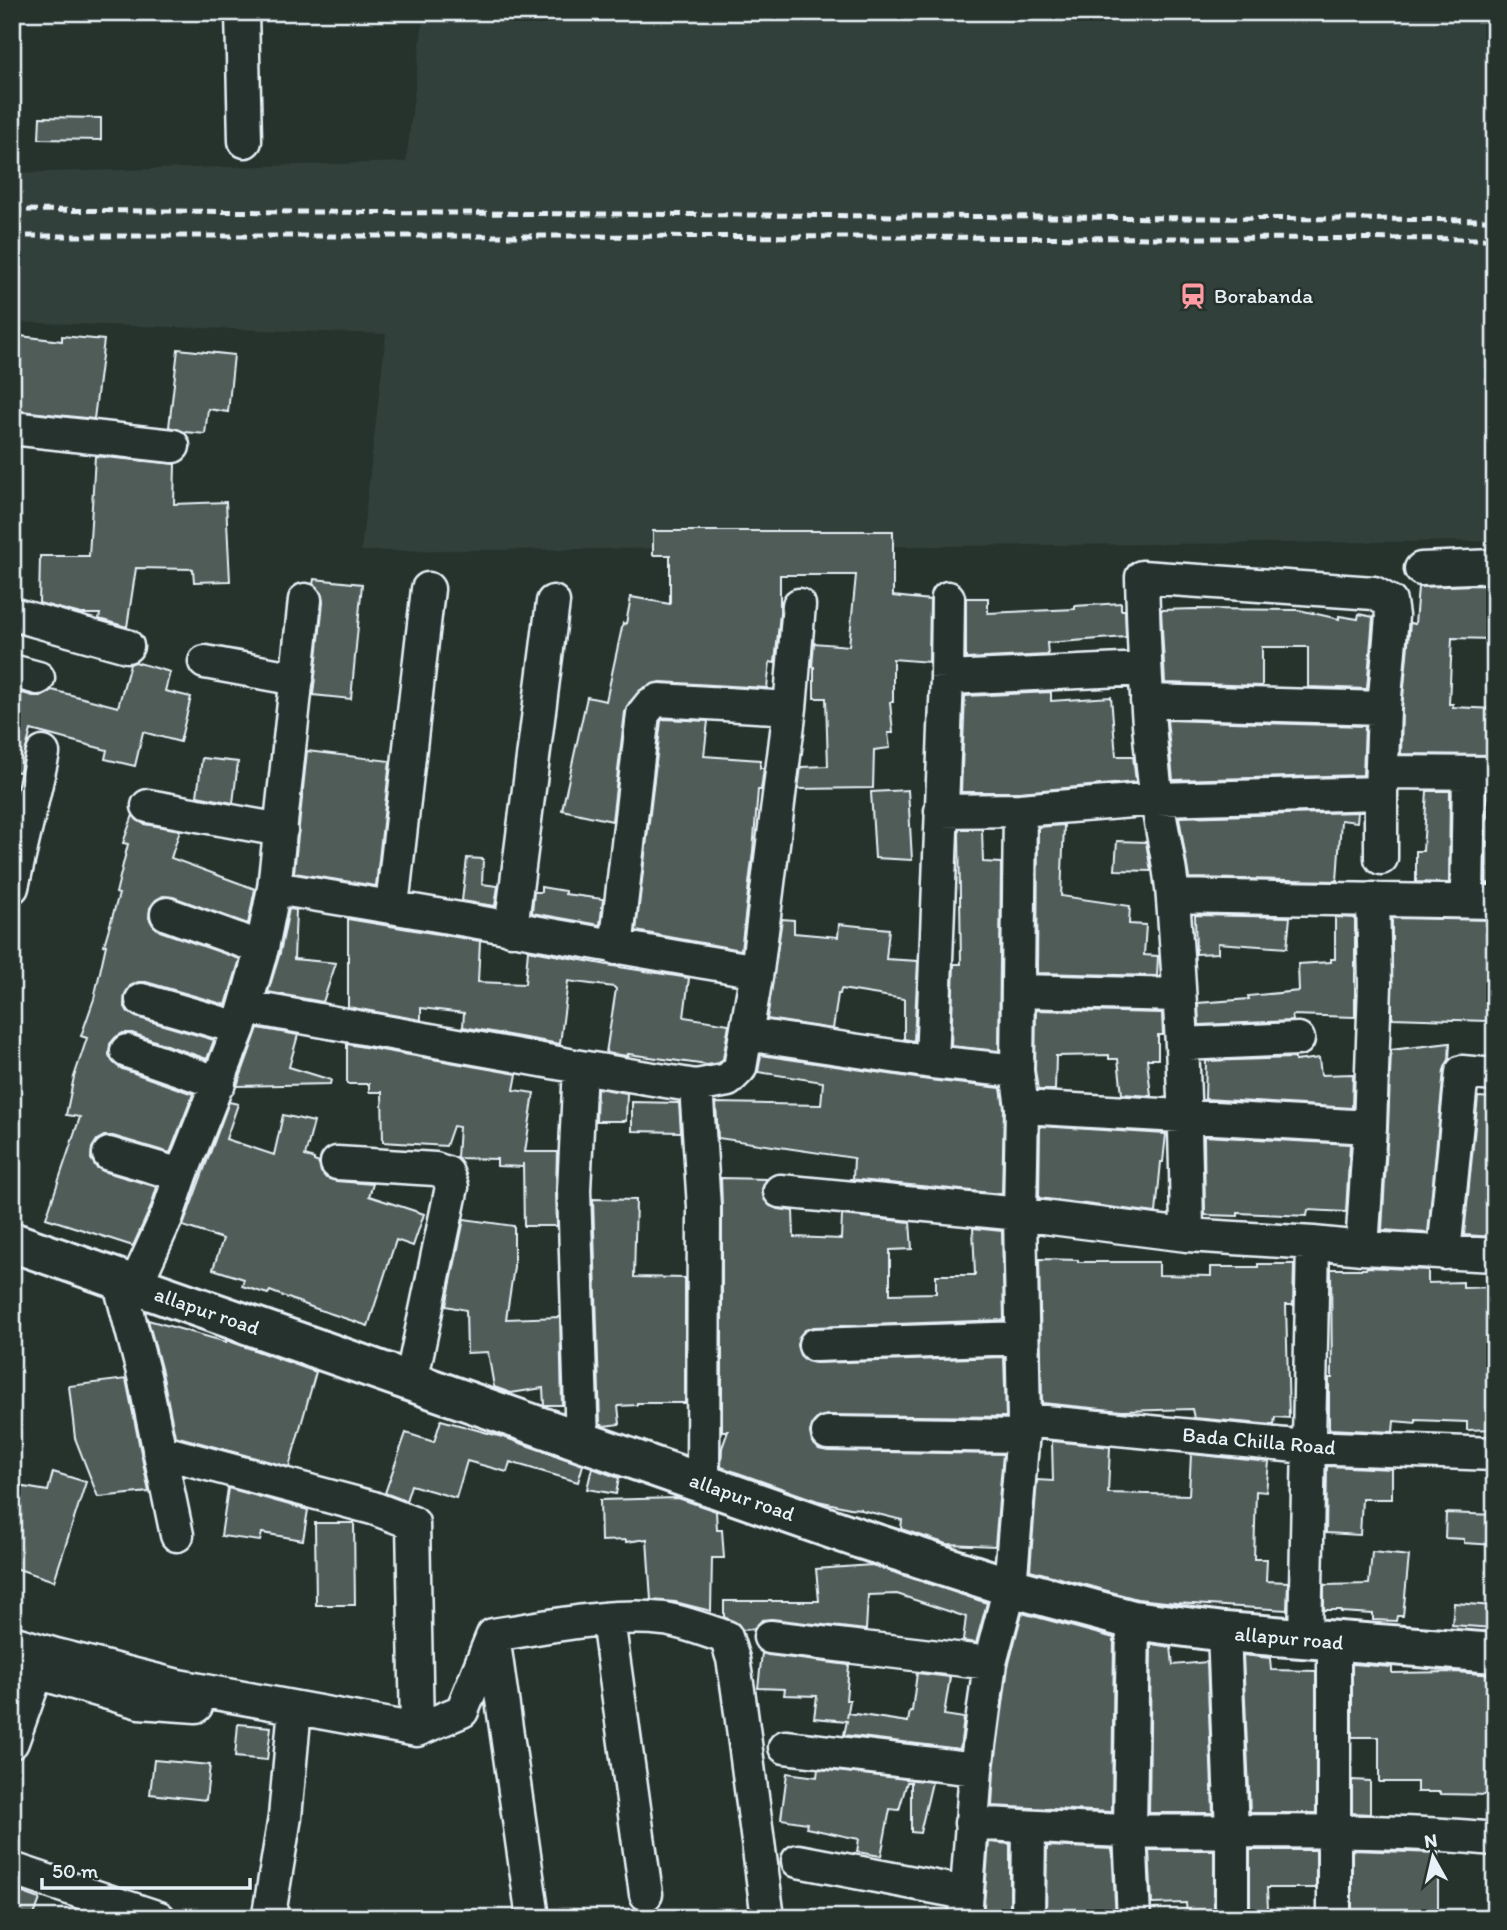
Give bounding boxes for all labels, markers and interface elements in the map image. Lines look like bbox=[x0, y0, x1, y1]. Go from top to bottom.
station icon: Borabanda bbox=[1178, 281, 1208, 311]
place label: Borabanda bbox=[1214, 283, 1313, 308]
street label: allapur road bbox=[151, 1281, 264, 1340]
street label: Bada Chilla Road bbox=[1181, 1421, 1337, 1460]
street label: allapur road bbox=[686, 1467, 799, 1526]
street label: allapur road bbox=[1233, 1620, 1345, 1655]
north arrow bbox=[1398, 1822, 1468, 1892]
text: N bbox=[1423, 1828, 1439, 1853]
scale bar bbox=[42, 1846, 250, 1890]
text: 50 m bbox=[52, 1858, 99, 1883]

